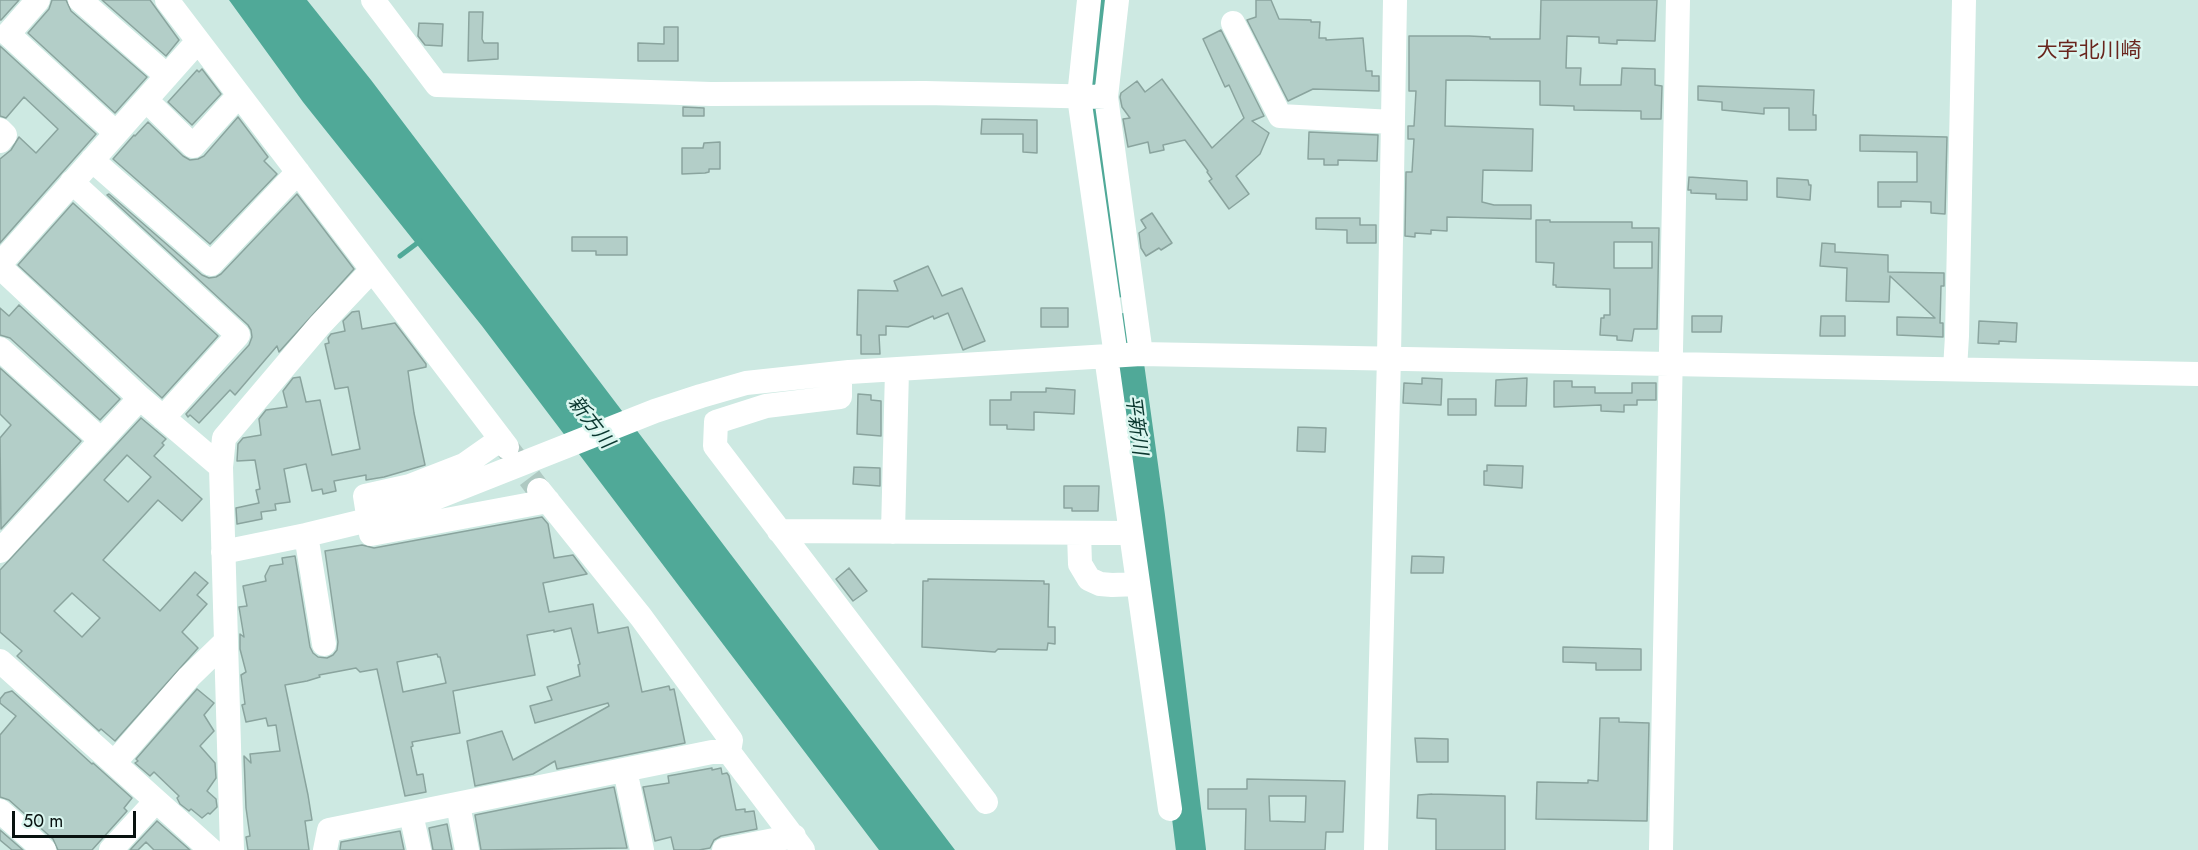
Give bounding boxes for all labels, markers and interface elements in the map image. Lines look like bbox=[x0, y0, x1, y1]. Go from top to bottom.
district label: 大字北川崎 bbox=[2037, 39, 2141, 65]
water label: 新方川 bbox=[562, 392, 618, 454]
water label: 平新川 bbox=[1119, 394, 1151, 456]
scale bar bbox=[15, 799, 140, 837]
text: 50 m bbox=[23, 808, 63, 834]

